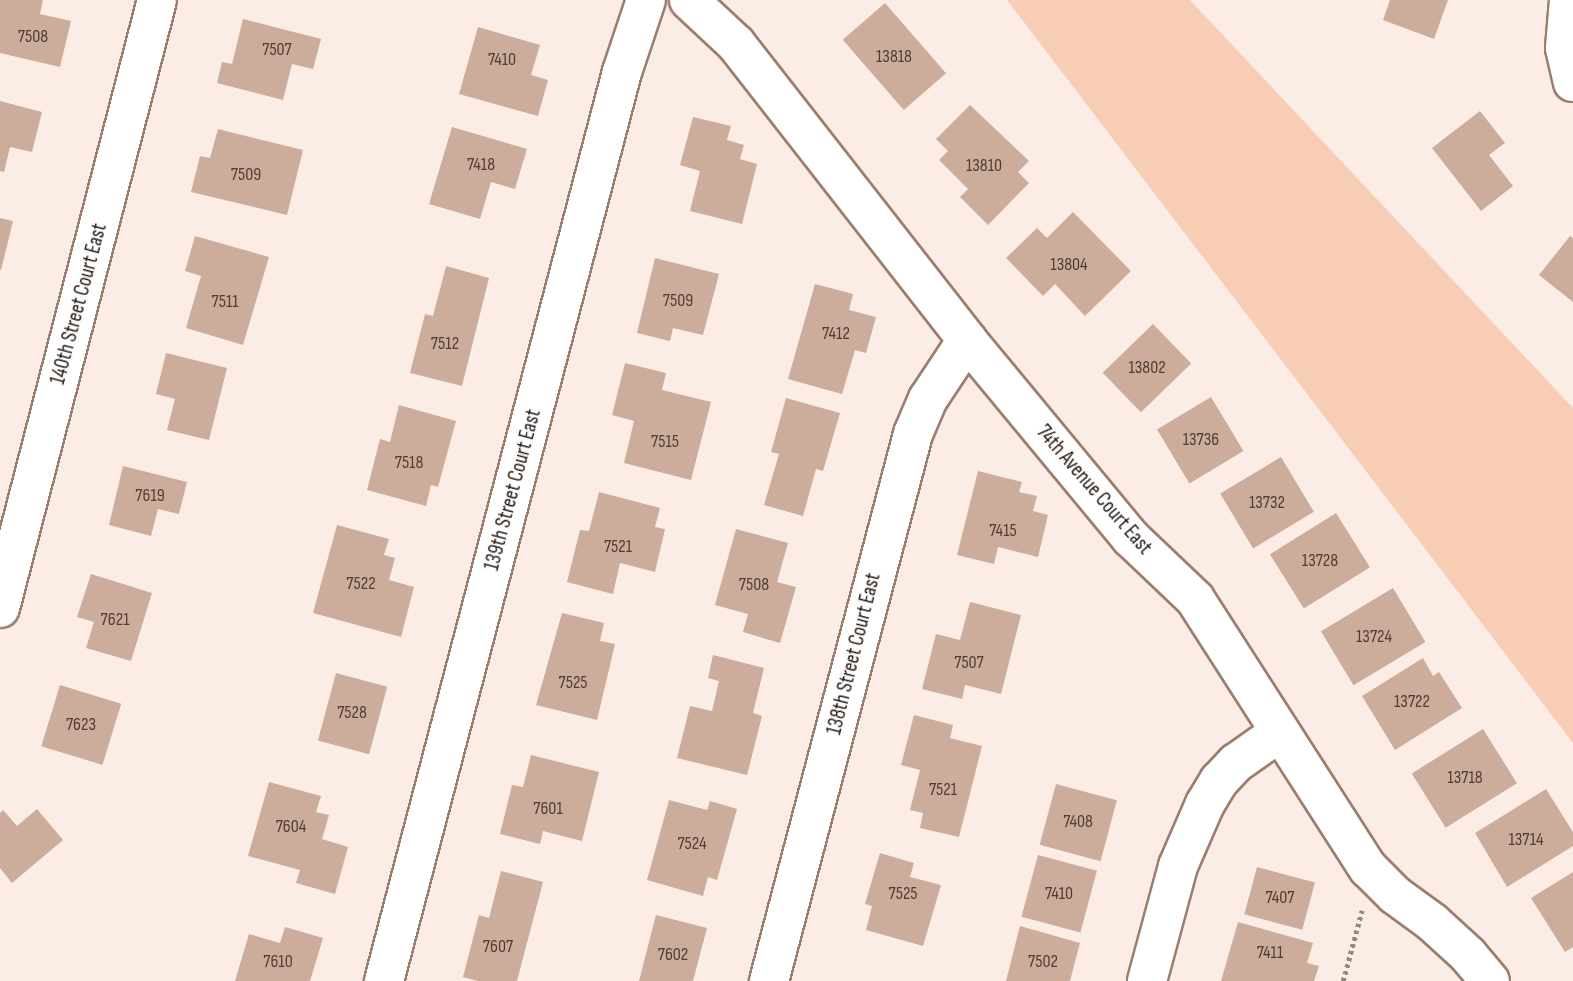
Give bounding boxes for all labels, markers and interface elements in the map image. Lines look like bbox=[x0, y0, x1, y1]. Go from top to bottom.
house number: 7508 bbox=[18, 26, 48, 48]
house number: 7507 bbox=[262, 39, 292, 61]
house number: 13818 bbox=[876, 46, 912, 68]
house number: 7410 bbox=[488, 49, 516, 71]
house number: 7418 bbox=[467, 154, 495, 176]
house number: 13810 bbox=[966, 155, 1002, 177]
house number: 7509 bbox=[231, 164, 261, 186]
street label: 140th Street Court East bbox=[45, 221, 113, 387]
house number: 13804 bbox=[1050, 254, 1088, 276]
house number: 7509 bbox=[663, 290, 693, 312]
house number: 7511 bbox=[211, 291, 239, 313]
house number: 7412 bbox=[822, 323, 850, 345]
house number: 7512 bbox=[431, 333, 459, 355]
house number: 13802 bbox=[1128, 357, 1166, 379]
street label: 139th Street Court East bbox=[479, 407, 547, 573]
street label: 74th Avenue Court East bbox=[1031, 420, 1157, 560]
house number: 13736 bbox=[1183, 429, 1219, 451]
house number: 7515 bbox=[651, 431, 679, 453]
house number: 7518 bbox=[395, 452, 423, 474]
house number: 7619 bbox=[135, 485, 165, 507]
house number: 13732 bbox=[1249, 492, 1285, 514]
house number: 7415 bbox=[989, 520, 1017, 542]
house number: 7521 bbox=[604, 536, 632, 558]
house number: 13728 bbox=[1302, 550, 1338, 572]
street label: 138th Street Court East bbox=[822, 571, 886, 737]
house number: 7522 bbox=[346, 573, 376, 595]
house number: 7508 bbox=[739, 574, 769, 596]
house number: 7621 bbox=[101, 609, 129, 631]
house number: 13724 bbox=[1356, 626, 1392, 648]
house number: 7507 bbox=[954, 652, 984, 674]
house number: 7525 bbox=[558, 672, 588, 694]
house number: 13722 bbox=[1394, 691, 1430, 713]
house number: 7528 bbox=[337, 702, 367, 724]
house number: 7623 bbox=[66, 714, 96, 736]
house number: 13718 bbox=[1447, 767, 1483, 789]
house number: 7521 bbox=[929, 779, 957, 801]
house number: 7601 bbox=[533, 798, 563, 820]
house number: 7408 bbox=[1063, 811, 1093, 833]
house number: 7604 bbox=[276, 816, 306, 838]
house number: 13714 bbox=[1509, 829, 1543, 851]
house number: 7524 bbox=[677, 833, 707, 855]
house number: 7525 bbox=[888, 883, 918, 905]
house number: 7410 bbox=[1045, 883, 1073, 905]
house number: 7407 bbox=[1266, 887, 1294, 909]
house number: 7607 bbox=[483, 936, 513, 958]
house number: 7411 bbox=[1257, 942, 1283, 964]
house number: 7602 bbox=[658, 944, 688, 966]
house number: 7610 bbox=[263, 951, 293, 973]
house number: 7502 bbox=[1028, 951, 1058, 973]

